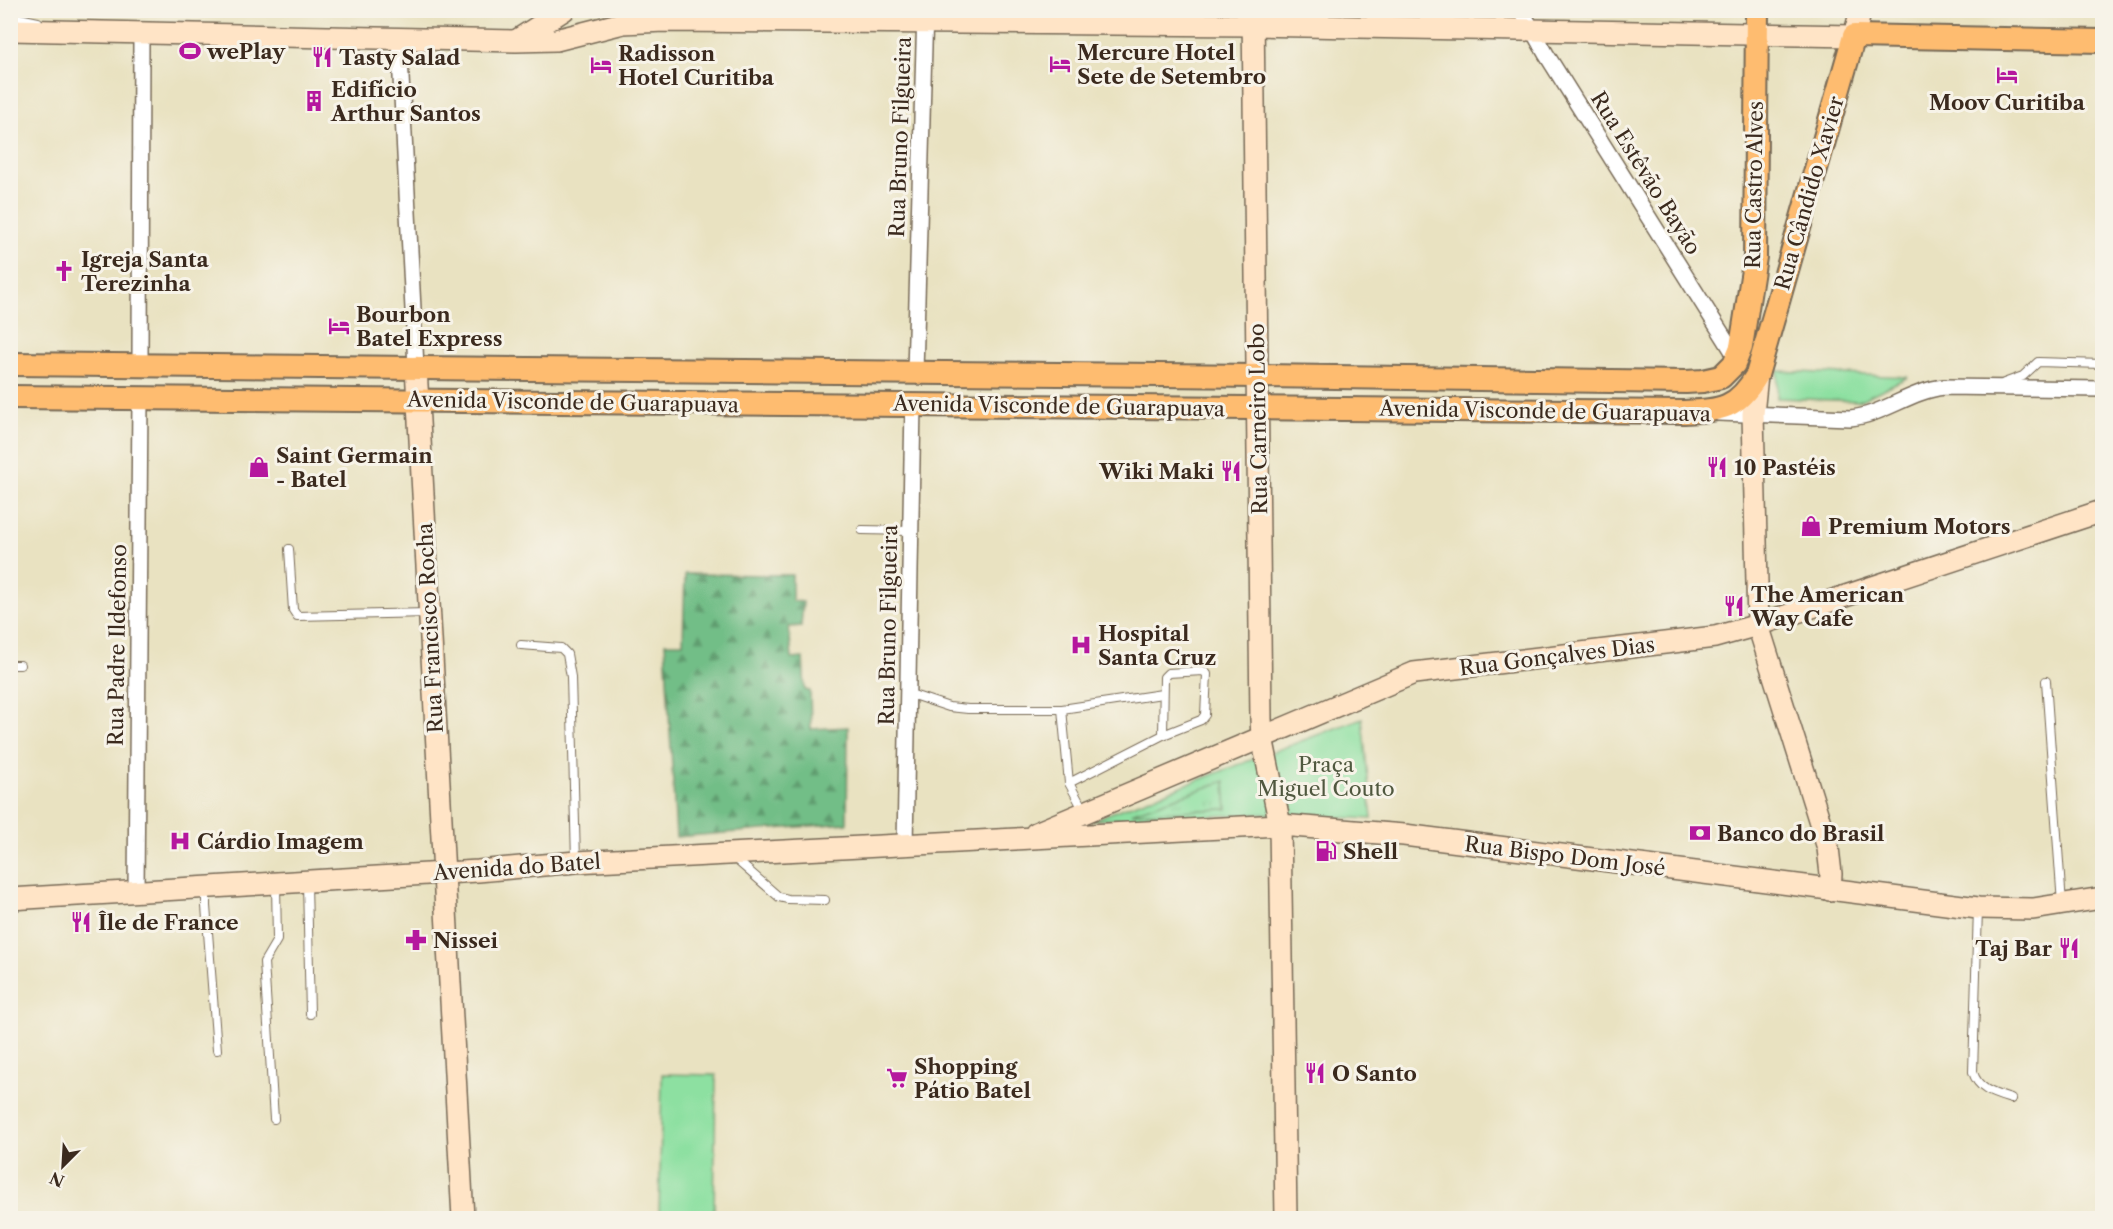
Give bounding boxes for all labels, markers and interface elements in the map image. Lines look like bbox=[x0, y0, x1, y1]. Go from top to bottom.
street label: Rua Bruno Filgueira bbox=[884, 35, 916, 238]
sports icon: wePlay bbox=[178, 39, 202, 63]
place label: wePlay bbox=[206, 39, 286, 64]
place label: Mercure Hotel Sete de Setembro bbox=[1077, 40, 1266, 89]
place label: Radisson Hotel Curitiba bbox=[618, 41, 775, 90]
restaurant icon: Tasty Salad bbox=[310, 45, 334, 69]
place label: Tasty Salad bbox=[339, 45, 460, 70]
hotel icon: Mercure Hotel Sete de Setembro bbox=[1048, 52, 1072, 76]
hotel icon: Radisson Hotel Curitiba bbox=[589, 53, 613, 77]
hotel icon: Moov Curitiba bbox=[1995, 63, 2019, 87]
place label: Edifício Arthur Santos bbox=[330, 77, 481, 126]
street label: Rua Estêvão Bayão bbox=[1586, 87, 1706, 259]
building icon: Edifício Arthur Santos bbox=[302, 89, 326, 113]
place label: Moov Curitiba bbox=[1929, 90, 2086, 115]
street label: Rua Cândido Xavier bbox=[1769, 93, 1849, 293]
street label: Rua Castro Alves bbox=[1740, 101, 1768, 269]
place label: Igreja Santa Terezinha bbox=[81, 247, 210, 296]
church icon: Igreja Santa Terezinha bbox=[52, 259, 76, 283]
place label: Bourbon Batel Express bbox=[356, 302, 502, 351]
hotel icon: Bourbon Batel Express bbox=[327, 314, 351, 338]
street label: Rua Carneiro Lobo bbox=[1244, 323, 1272, 515]
street label: Avenida Visconde de Guarapuava bbox=[406, 387, 740, 417]
street label: Avenida Visconde de Guarapuava bbox=[892, 391, 1226, 421]
street label: Avenida Visconde de Guarapuava bbox=[1378, 396, 1712, 426]
place label: Saint Germain - Batel bbox=[276, 443, 433, 492]
shop icon: Saint Germain - Batel bbox=[247, 455, 271, 479]
restaurant icon: 10 Pastéis bbox=[1705, 455, 1729, 479]
place label: 10 Pastéis bbox=[1734, 455, 1836, 480]
place label: Wiki Maki bbox=[1098, 459, 1215, 484]
restaurant icon: Wiki Maki bbox=[1219, 459, 1243, 483]
shop icon: Premium Motors bbox=[1799, 514, 1823, 538]
place label: Premium Motors bbox=[1828, 514, 2011, 539]
street label: Rua Francisco Rocha bbox=[412, 521, 448, 734]
street label: Rua Bruno Filgueira bbox=[874, 523, 902, 726]
street label: Rua Padre Ildefonso bbox=[103, 544, 131, 746]
place label: The American Way Cafe bbox=[1750, 582, 1905, 631]
restaurant icon: The American Way Cafe bbox=[1722, 594, 1746, 618]
place label: Hospital Santa Cruz bbox=[1098, 621, 1216, 670]
street label: Rua Gonçalves Dias bbox=[1458, 632, 1656, 680]
hospital icon: Hospital Santa Cruz bbox=[1069, 633, 1093, 657]
park label: Praça Miguel Couto bbox=[1257, 752, 1395, 801]
bank icon: Banco do Brasil bbox=[1688, 821, 1712, 845]
place label: Banco do Brasil bbox=[1717, 821, 1884, 846]
hospital icon: Cárdio Imagem bbox=[168, 829, 192, 853]
place label: Cárdio Imagem bbox=[197, 829, 364, 854]
street label: Rua Bispo Dom José bbox=[1463, 831, 1667, 881]
fuel station icon: Shell bbox=[1314, 839, 1338, 863]
place label: Shell bbox=[1343, 839, 1398, 864]
street label: Avenida do Batel bbox=[431, 849, 602, 885]
restaurant icon: Île de France bbox=[69, 910, 93, 934]
place label: Île de France bbox=[98, 910, 239, 935]
pharmacy icon: Nissei bbox=[404, 928, 428, 952]
place label: Nissei bbox=[433, 928, 499, 953]
place label: Taj Bar bbox=[1975, 936, 2053, 961]
restaurant icon: Taj Bar bbox=[2057, 936, 2081, 960]
place label: Shopping Pátio Batel bbox=[914, 1054, 1031, 1103]
restaurant icon: O Santo bbox=[1303, 1061, 1327, 1085]
place label: O Santo bbox=[1332, 1061, 1417, 1086]
supermarket icon: Shopping Pátio Batel bbox=[885, 1066, 909, 1090]
north arrow bbox=[33, 1136, 93, 1196]
text: N bbox=[46, 1168, 67, 1192]

